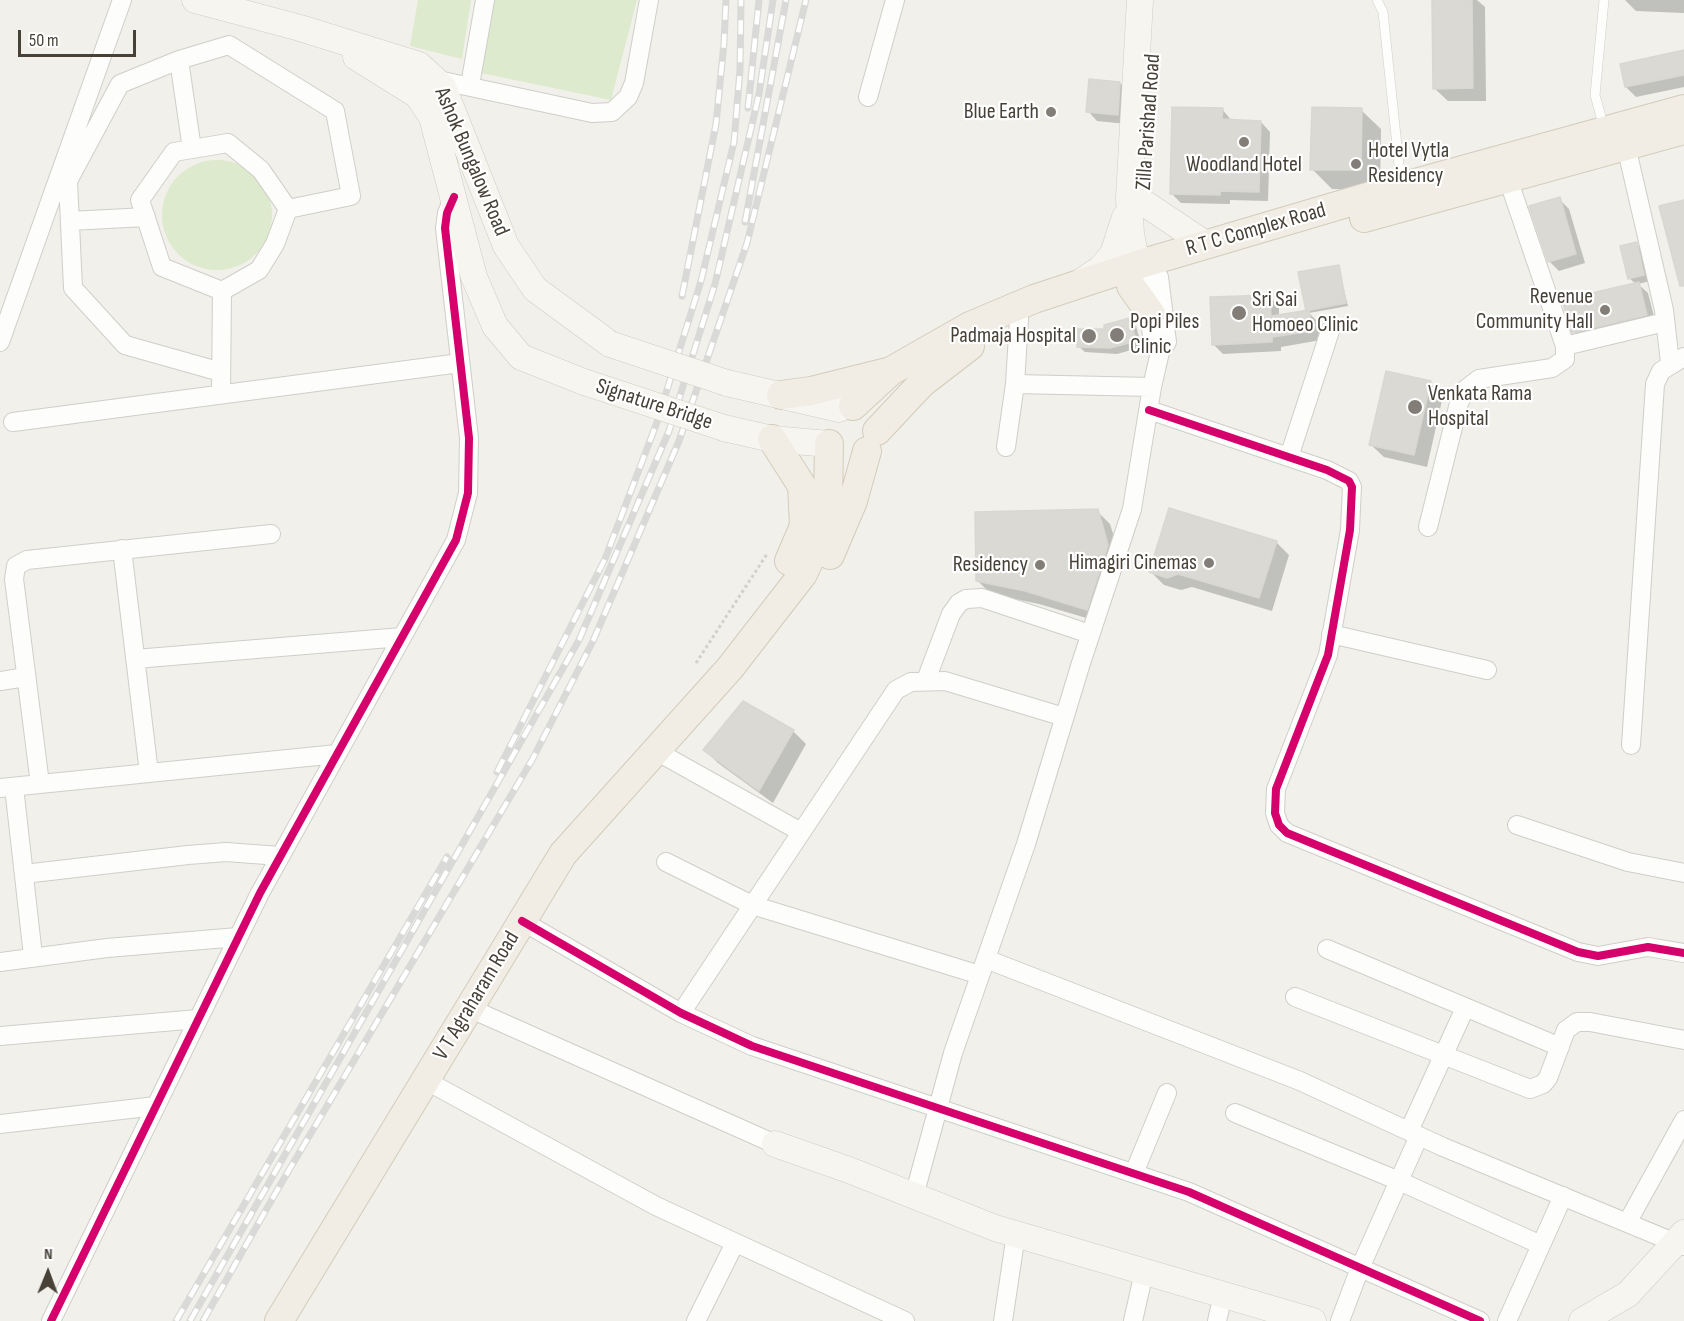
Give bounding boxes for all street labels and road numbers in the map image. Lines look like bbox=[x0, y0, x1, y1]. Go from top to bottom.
street label: Zilla Parishad Road bbox=[1131, 53, 1167, 191]
street label: Ashok Bungalow Road bbox=[428, 84, 514, 240]
street label: R T C Complex Road bbox=[1183, 197, 1329, 263]
street label: Signature Bridge bbox=[592, 374, 716, 436]
street label: V T Agraharam Road bbox=[428, 927, 526, 1065]

